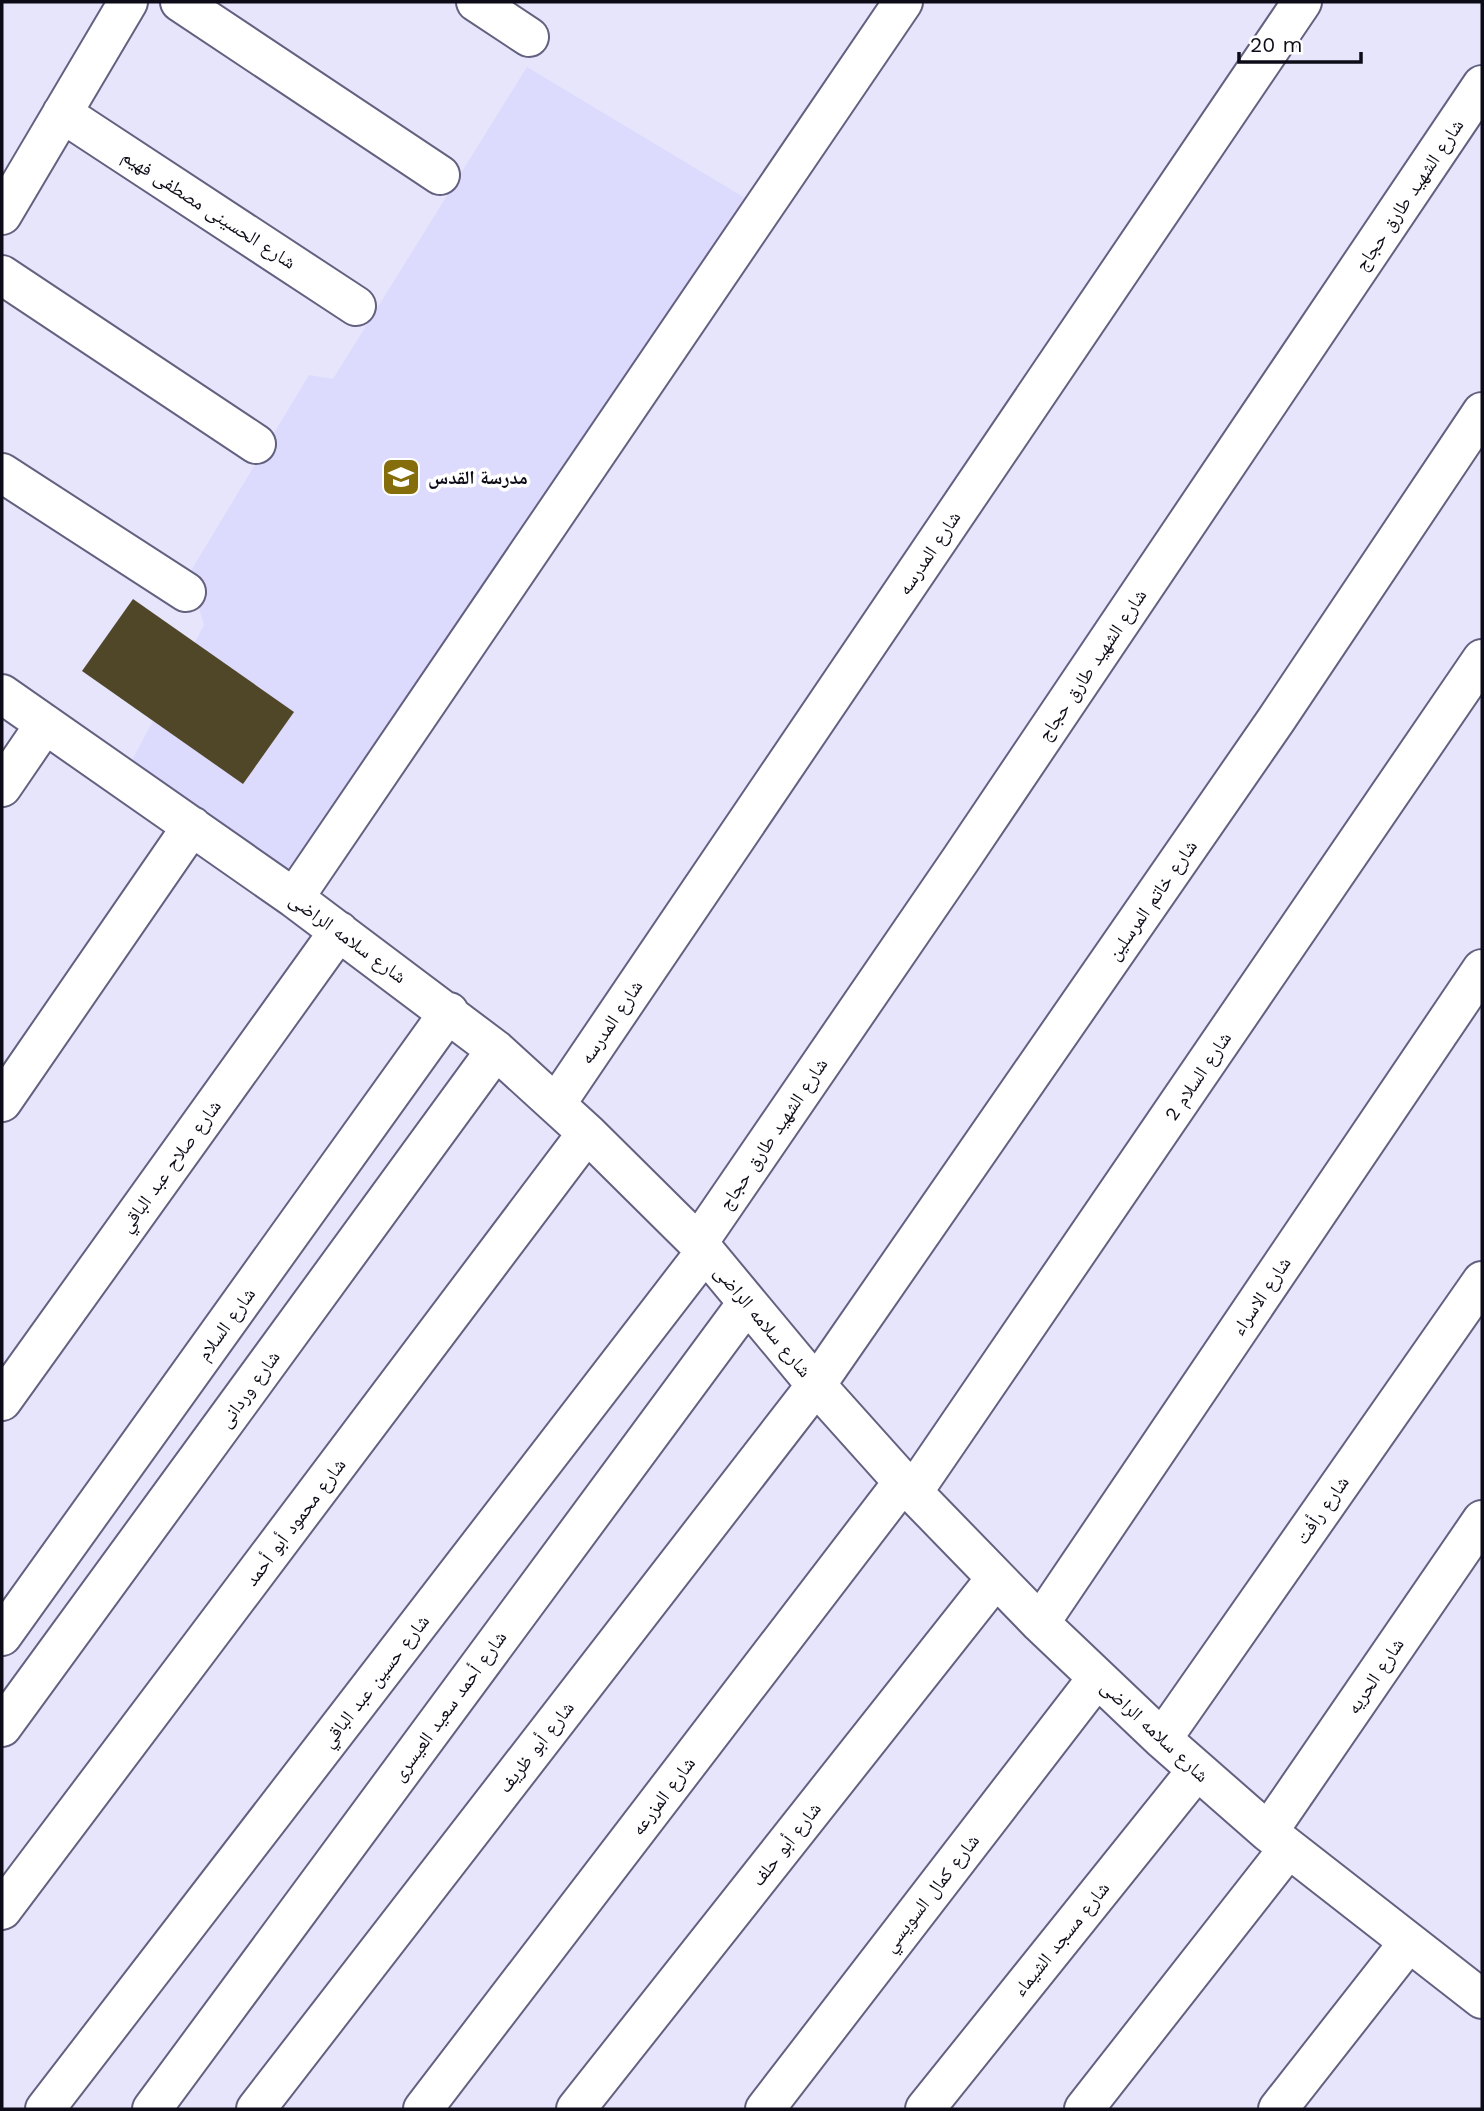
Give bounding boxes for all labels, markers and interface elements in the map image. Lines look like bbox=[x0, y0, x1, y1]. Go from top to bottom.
scale bar bbox=[1239, 21, 1362, 65]
text: 20 m bbox=[1250, 32, 1302, 57]
street label: شارع الشهيد طارق حجاج bbox=[1350, 115, 1468, 275]
street label: شارع الحسينى مصطفى فهيم bbox=[117, 144, 300, 275]
school or university icon: مدرسة القدس bbox=[380, 456, 422, 498]
place label: مدرسة القدس bbox=[428, 466, 528, 489]
street label: شارع المدرسه bbox=[893, 507, 965, 599]
street label: شارع الشهيد طارق حجاج bbox=[1033, 585, 1151, 745]
street label: شارع خاتم المرسلين bbox=[1102, 835, 1203, 965]
street label: شارع سلامه الراضى bbox=[285, 888, 411, 988]
street label: شارع المدرسه bbox=[575, 976, 647, 1068]
street label: شارع السلام 2 bbox=[1160, 1027, 1238, 1126]
street label: شارع الشهيد طارق حجاج bbox=[714, 1054, 832, 1214]
street label: شارع صلاح عبد الباقي bbox=[114, 1095, 229, 1239]
street label: شارع الاسراء bbox=[1226, 1252, 1296, 1340]
street label: شارع سلامه الراضى bbox=[709, 1260, 817, 1382]
street label: شارع السلام bbox=[192, 1283, 262, 1366]
street label: شارع وردانى bbox=[213, 1346, 285, 1432]
street label: شارع محمود أبو أحمد bbox=[240, 1454, 350, 1590]
street label: شارع رأفت bbox=[1290, 1471, 1354, 1549]
street label: شارع حسين عبد الباقي bbox=[316, 1610, 437, 1754]
street label: شارع أحمد سعيد العيسرى bbox=[387, 1626, 511, 1786]
street label: شارع الحريه bbox=[1341, 1634, 1409, 1718]
street label: شارع سلامه الراضى bbox=[1096, 1675, 1214, 1787]
street label: شارع أبو ظريف bbox=[493, 1697, 579, 1797]
street label: شارع المزرعه bbox=[626, 1752, 700, 1840]
street label: شارع أبو حلف bbox=[746, 1798, 826, 1890]
street label: شارع كمال السويسي bbox=[878, 1830, 987, 1959]
street label: شارع مسجد الشيماء bbox=[1008, 1877, 1114, 2001]

